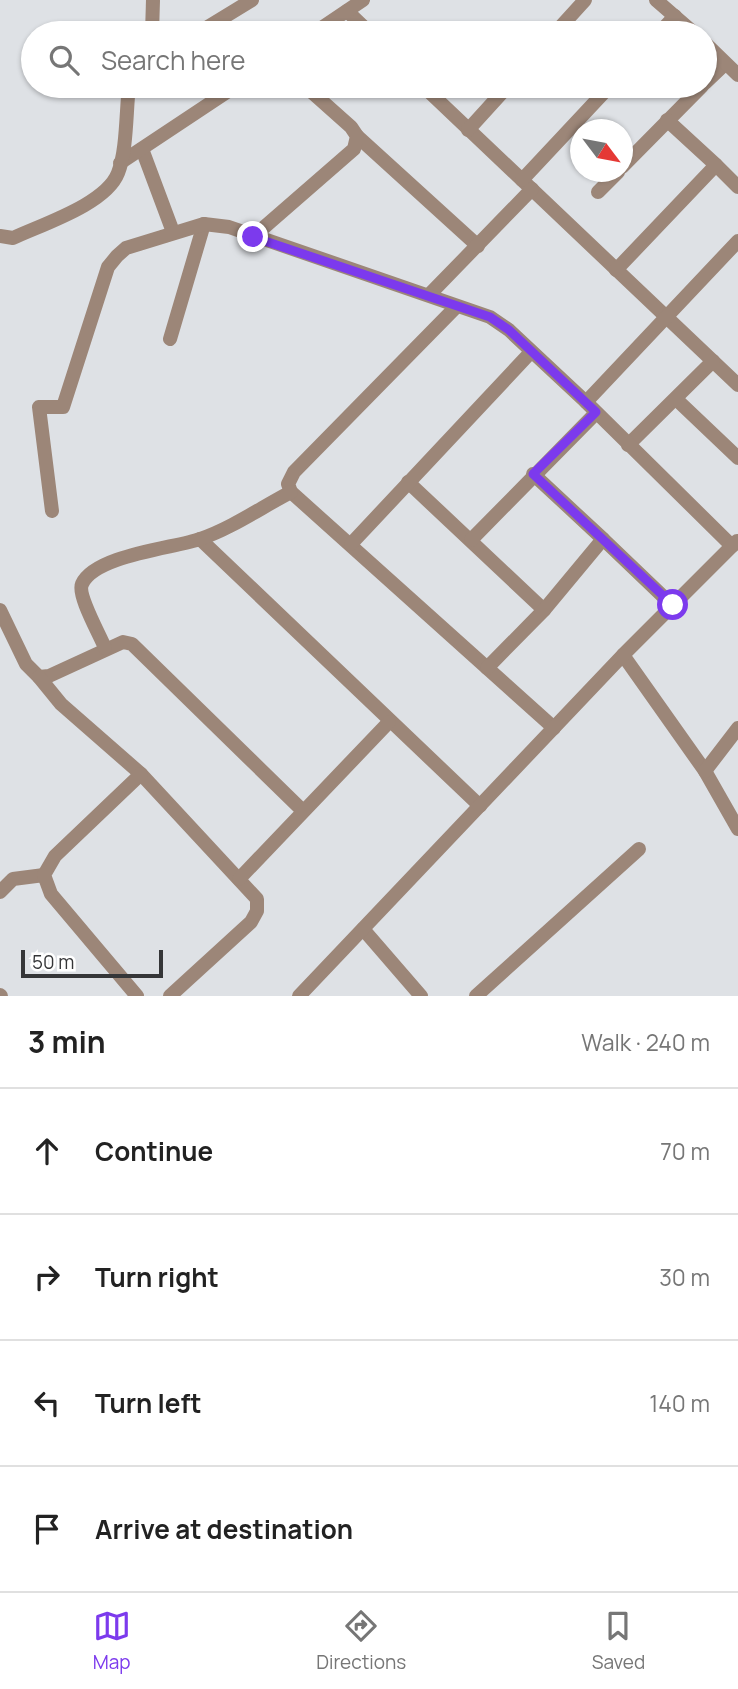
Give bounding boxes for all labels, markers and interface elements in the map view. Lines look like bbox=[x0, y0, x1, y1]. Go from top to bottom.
search box bbox=[21, 21, 717, 98]
icon: search bbox=[45, 41, 83, 79]
text: Search here bbox=[101, 42, 246, 78]
north arrow bbox=[570, 119, 633, 182]
route end bbox=[237, 221, 268, 252]
route start bbox=[657, 589, 688, 620]
scale bar bbox=[21, 947, 163, 979]
text: 50 m bbox=[32, 949, 74, 975]
text: 3 min bbox=[28, 1021, 106, 1062]
text: Walk · 240 m bbox=[581, 1026, 710, 1058]
icon: ahead bbox=[28, 1132, 66, 1170]
text: Continue bbox=[95, 1133, 213, 1169]
text: 70 m bbox=[660, 1135, 710, 1167]
icon: right bbox=[28, 1258, 66, 1296]
text: Turn right bbox=[95, 1259, 219, 1295]
text: 30 m bbox=[659, 1261, 710, 1293]
icon: left bbox=[28, 1384, 66, 1422]
text: Turn left bbox=[95, 1385, 202, 1421]
text: 140 m bbox=[649, 1387, 710, 1419]
icon: arrive bbox=[28, 1510, 66, 1548]
text: Arrive at destination bbox=[95, 1511, 353, 1547]
tab: Map bbox=[93, 1607, 131, 1675]
tab: Directions bbox=[316, 1607, 406, 1675]
tab: Saved bbox=[592, 1607, 645, 1675]

